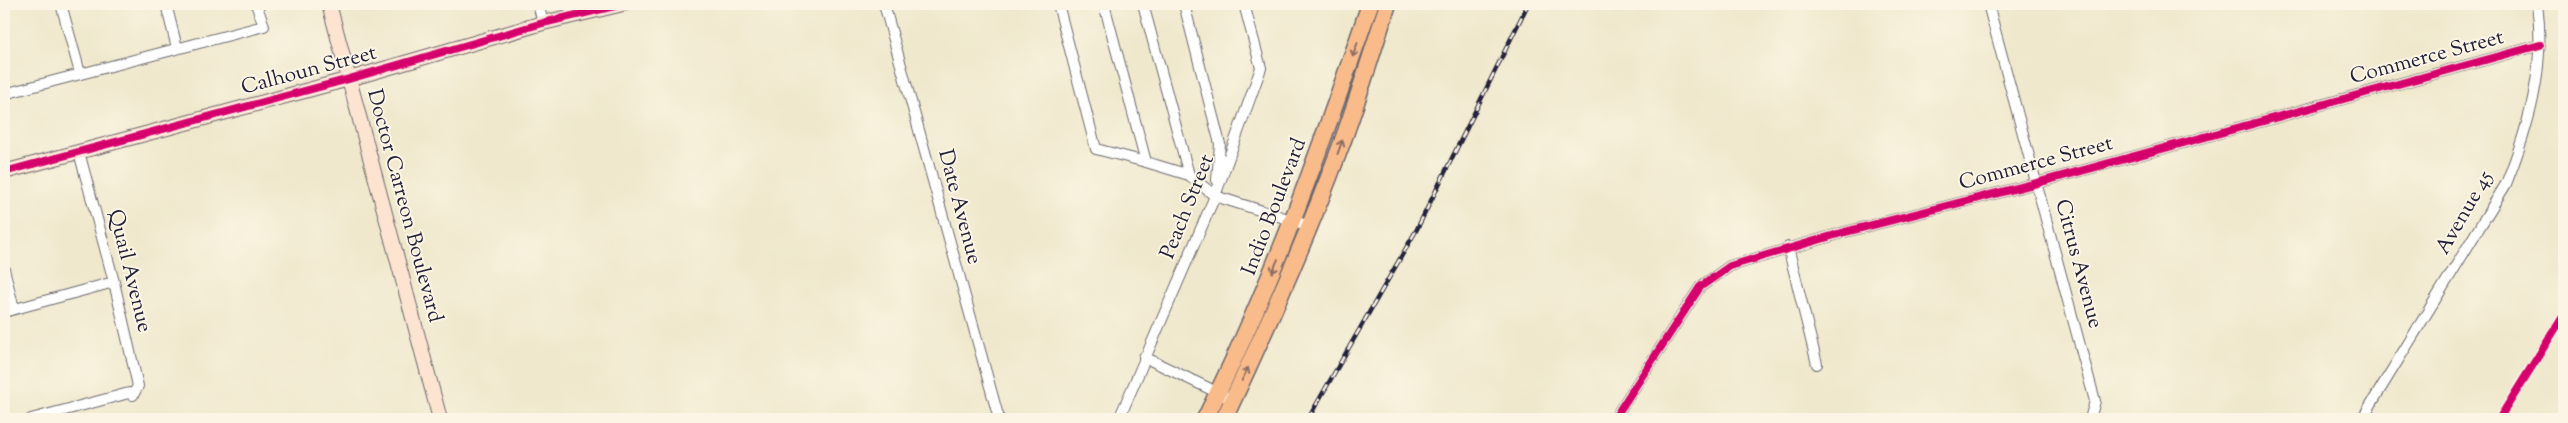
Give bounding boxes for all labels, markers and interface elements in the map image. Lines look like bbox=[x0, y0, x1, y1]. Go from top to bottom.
street label: Commerce Street bbox=[2347, 23, 2507, 93]
street label: Calhoun Street bbox=[238, 39, 380, 103]
one-way arrow bbox=[1349, 42, 1359, 58]
street label: Doctor Carreon Boulevard bbox=[358, 86, 450, 326]
street label: Commerce Street bbox=[1956, 129, 2116, 199]
street label: Indio Boulevard bbox=[1235, 134, 1315, 280]
one-way arrow bbox=[1336, 140, 1345, 156]
street label: Date Avenue bbox=[929, 146, 989, 268]
street label: Peach Street bbox=[1153, 150, 1223, 264]
street label: Avenue 45 bbox=[2429, 165, 2501, 261]
street label: Citrus Avenue bbox=[2046, 196, 2110, 332]
street label: Quail Avenue bbox=[99, 206, 159, 336]
one-way arrow bbox=[1269, 258, 1279, 273]
one-way arrow bbox=[1241, 367, 1250, 382]

